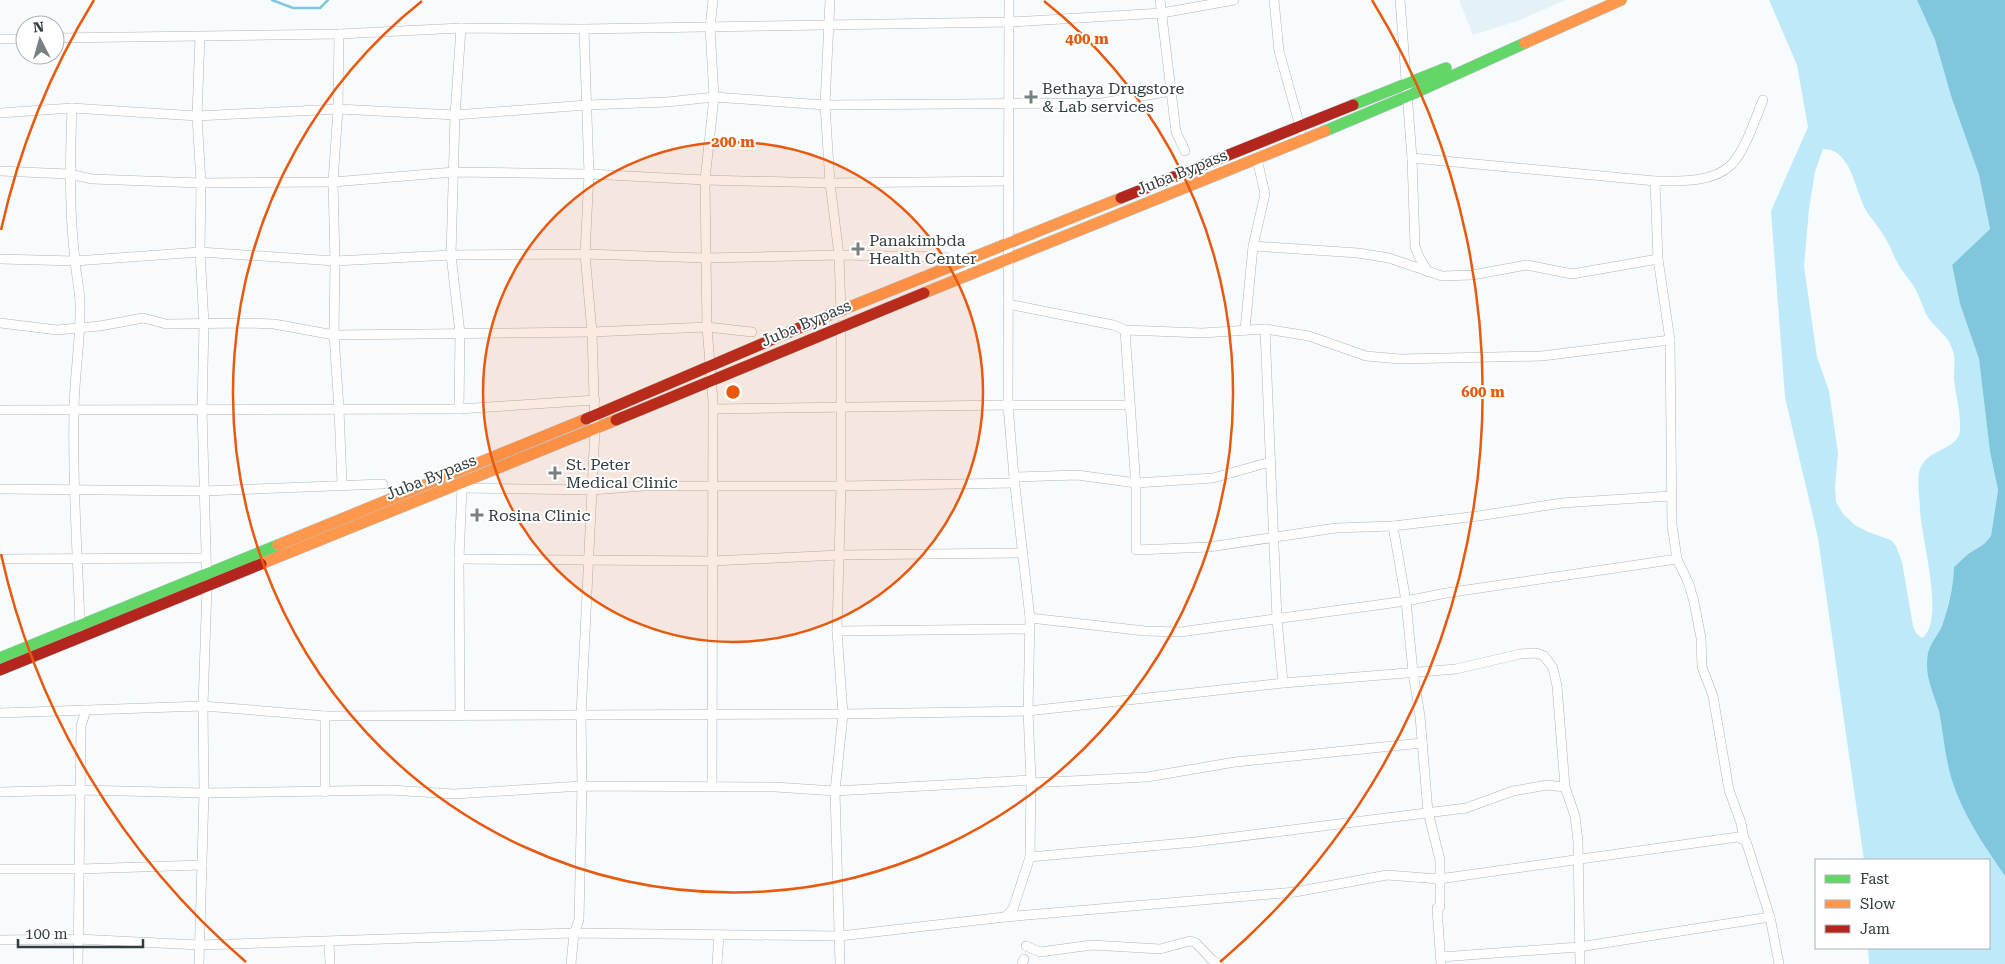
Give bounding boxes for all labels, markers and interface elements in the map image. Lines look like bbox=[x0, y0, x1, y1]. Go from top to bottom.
north arrow bbox=[15, 15, 65, 65]
text: N bbox=[32, 19, 45, 36]
text: 400 m bbox=[1065, 30, 1109, 48]
place label: Bethaya Drugstore & Lab services bbox=[1042, 79, 1185, 116]
marker: Bethaya Drugstore & Lab services bbox=[1024, 90, 1038, 104]
text: 200 m bbox=[711, 133, 755, 151]
street label: Juba Bypass bbox=[1134, 145, 1230, 199]
place label: Panakimbda Health Center bbox=[869, 231, 977, 268]
marker: Panakimbda Health Center bbox=[851, 242, 865, 256]
street label: Juba Bypass bbox=[758, 295, 854, 351]
centre of rings bbox=[724, 383, 742, 401]
text: 600 m bbox=[1461, 383, 1505, 401]
street label: Juba Bypass bbox=[383, 450, 479, 504]
place label: St. Peter Medical Clinic bbox=[566, 455, 678, 492]
marker: St. Peter Medical Clinic bbox=[548, 466, 562, 480]
place label: Rosina Clinic bbox=[488, 506, 590, 525]
marker: Rosina Clinic bbox=[470, 508, 484, 522]
legend bbox=[1815, 859, 1990, 949]
text: Fast bbox=[1860, 870, 1890, 888]
text: Slow bbox=[1860, 895, 1896, 913]
scale bar bbox=[18, 916, 142, 948]
text: Jam bbox=[1860, 920, 1890, 938]
text: 100 m bbox=[25, 925, 68, 943]

